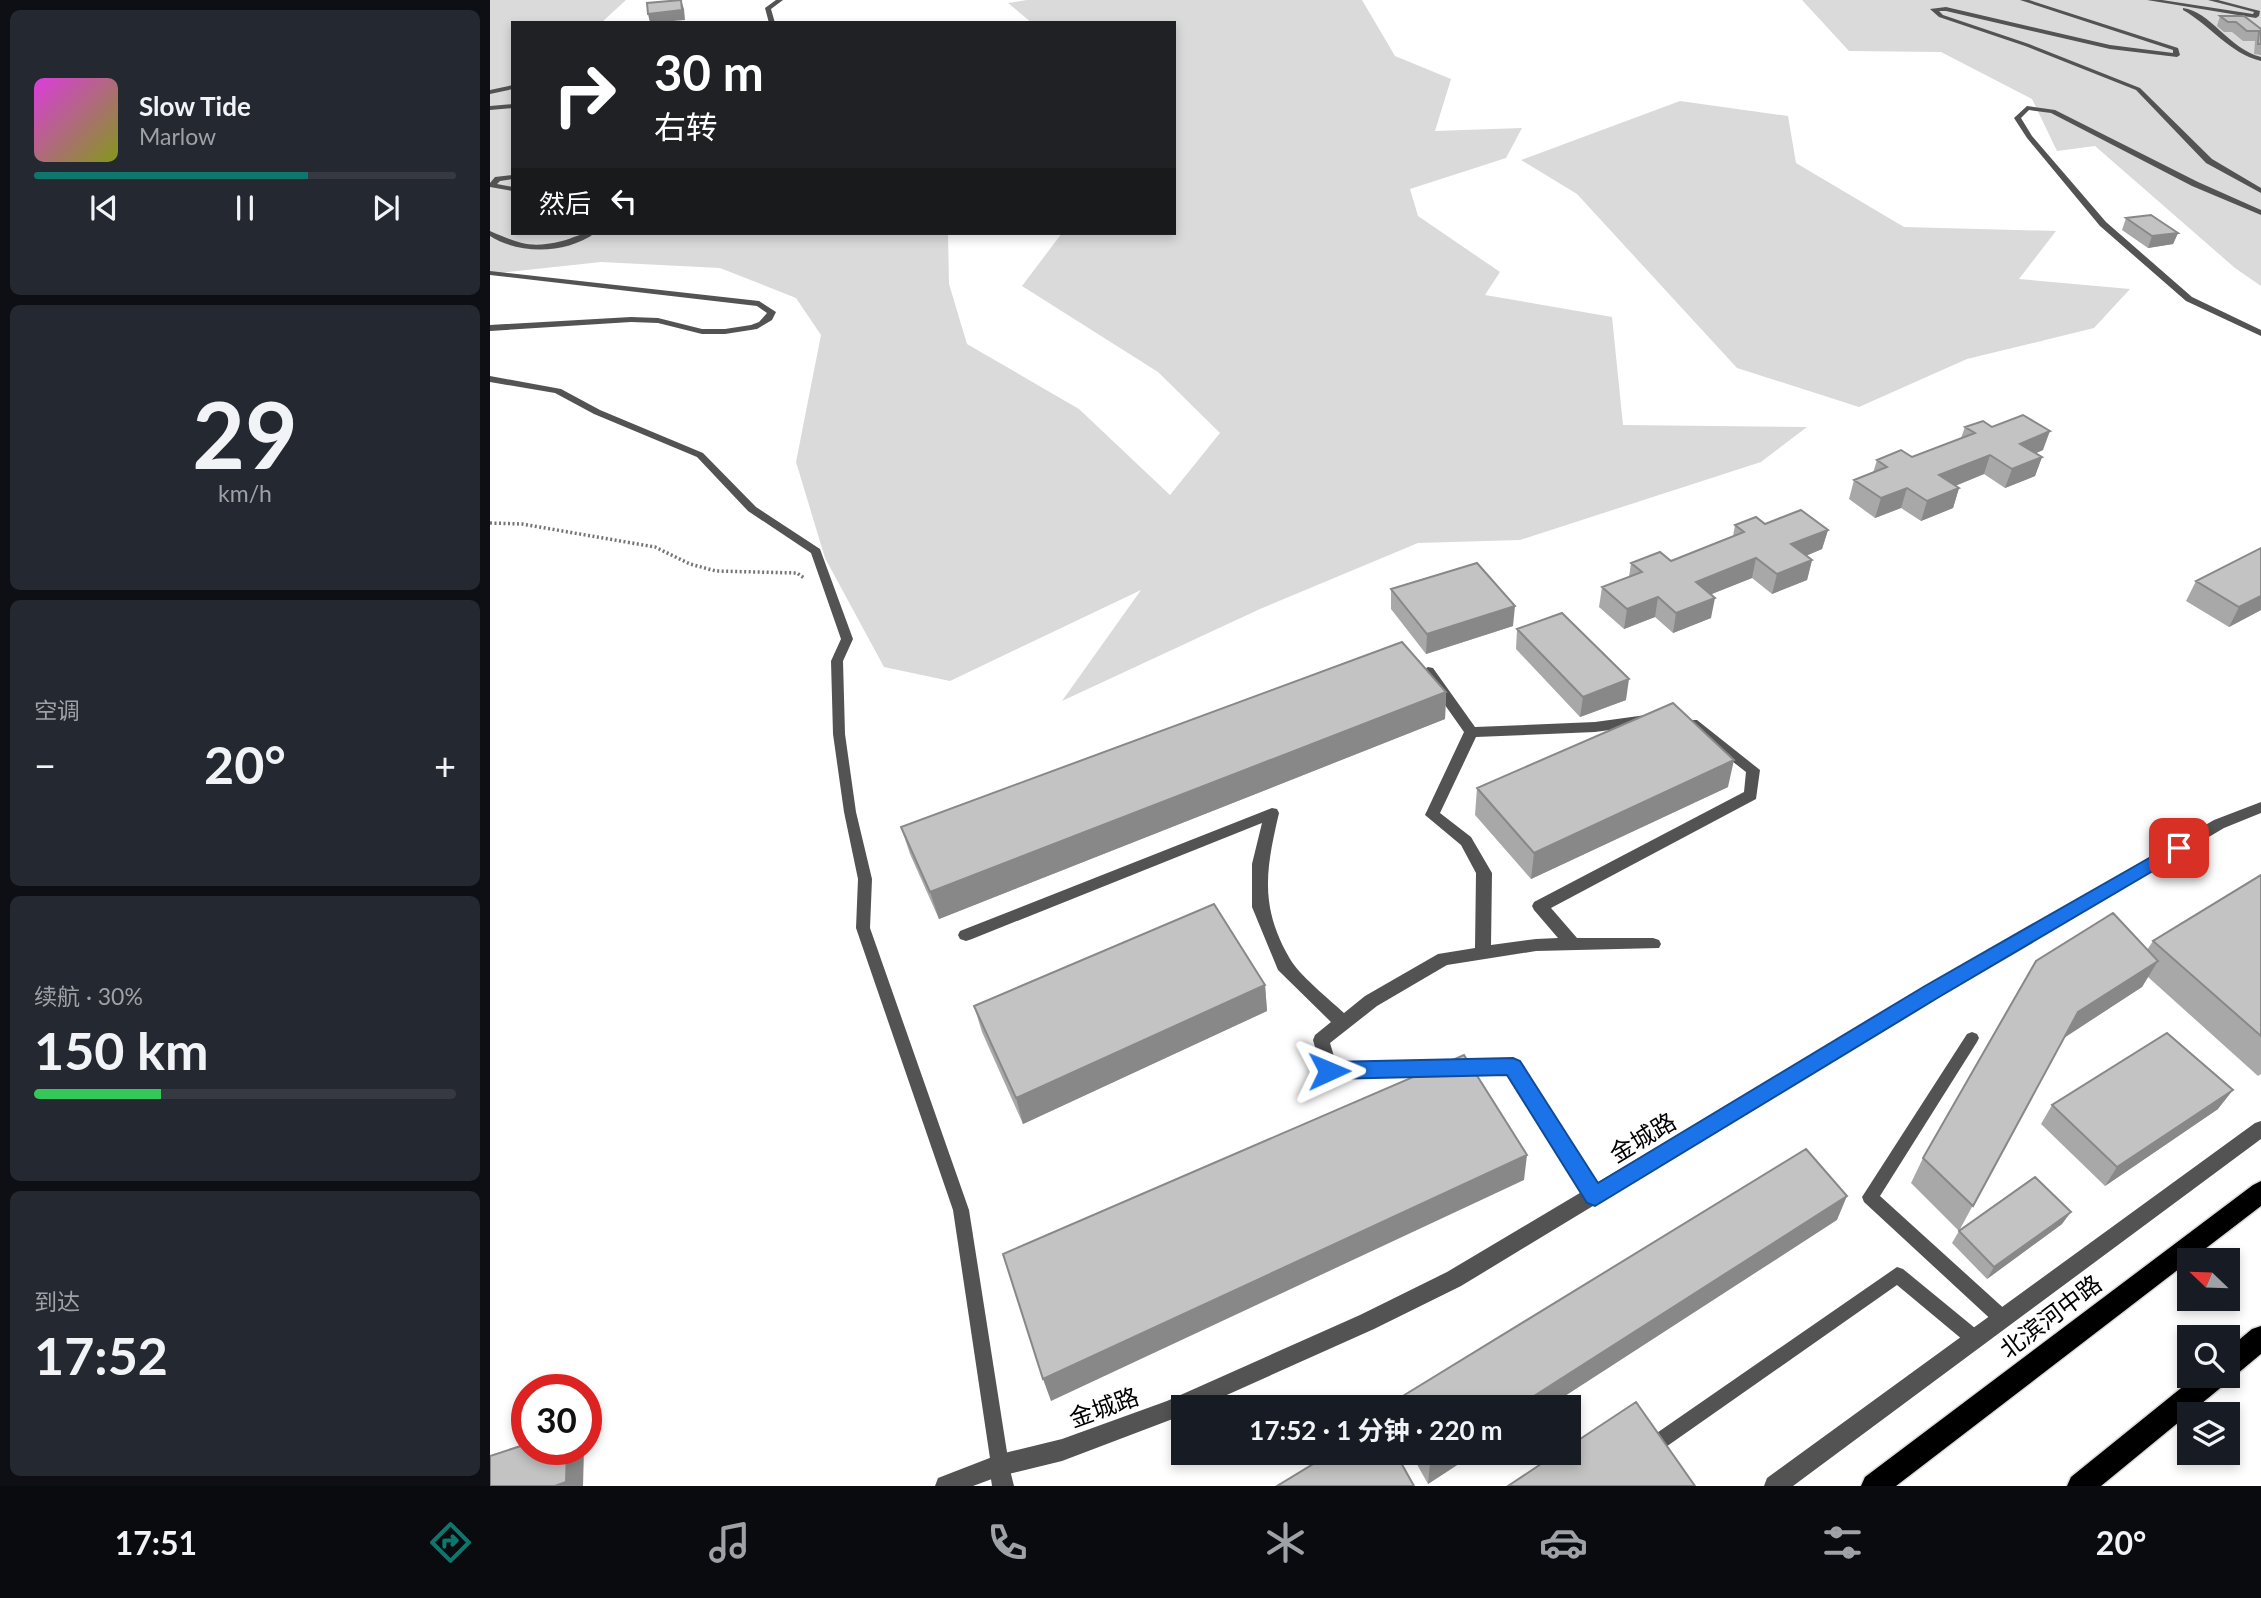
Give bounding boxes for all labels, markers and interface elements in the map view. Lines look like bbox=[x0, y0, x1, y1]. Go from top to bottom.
text: 30 m bbox=[654, 43, 764, 101]
icon: right bbox=[539, 49, 630, 140]
text: Slow Tide bbox=[139, 90, 251, 122]
text: 右转 bbox=[654, 107, 718, 146]
text: Marlow bbox=[139, 122, 216, 150]
icon: left bbox=[605, 182, 643, 220]
text: 然后 bbox=[539, 187, 591, 219]
icon: previous bbox=[85, 189, 123, 227]
icon: pause bbox=[226, 189, 264, 227]
icon: next bbox=[367, 189, 405, 227]
text: 29 bbox=[192, 379, 298, 488]
text: km/h bbox=[218, 479, 272, 507]
text: 空调 bbox=[34, 696, 80, 724]
text: 20° bbox=[204, 733, 286, 795]
text: − bbox=[34, 742, 56, 788]
text: + bbox=[434, 742, 456, 788]
pin bbox=[2149, 818, 2209, 878]
icon: arrive bbox=[2160, 829, 2198, 867]
text: 续航 · 30% bbox=[34, 982, 143, 1010]
text: 150 km bbox=[34, 1019, 208, 1081]
position arrow bbox=[1292, 1034, 1366, 1108]
street label: 金城路 bbox=[1604, 1106, 1681, 1168]
north arrow bbox=[2177, 1248, 2240, 1311]
map controls bbox=[2177, 1248, 2240, 1465]
street label: 北滨河中路 bbox=[1993, 1268, 2107, 1363]
text: 到达 bbox=[34, 1287, 80, 1315]
text: 17:52 bbox=[34, 1324, 168, 1386]
button: search bbox=[2177, 1325, 2240, 1388]
speed limit sign: 30 bbox=[511, 1374, 602, 1465]
street label: 金城路 bbox=[1065, 1381, 1142, 1433]
button: layers bbox=[2177, 1402, 2240, 1465]
text: 17:52 · 1 分钟 · 220 m bbox=[1249, 1414, 1503, 1446]
icon: directions bbox=[426, 1518, 475, 1567]
icon: music bbox=[705, 1518, 754, 1567]
icon: phone bbox=[983, 1518, 1032, 1567]
icon: climate bbox=[1261, 1518, 1310, 1567]
icon: car bbox=[1539, 1518, 1588, 1567]
icon: filters bbox=[1818, 1518, 1867, 1567]
text: 17:51 bbox=[115, 1523, 197, 1562]
text: 20° bbox=[2096, 1523, 2146, 1562]

